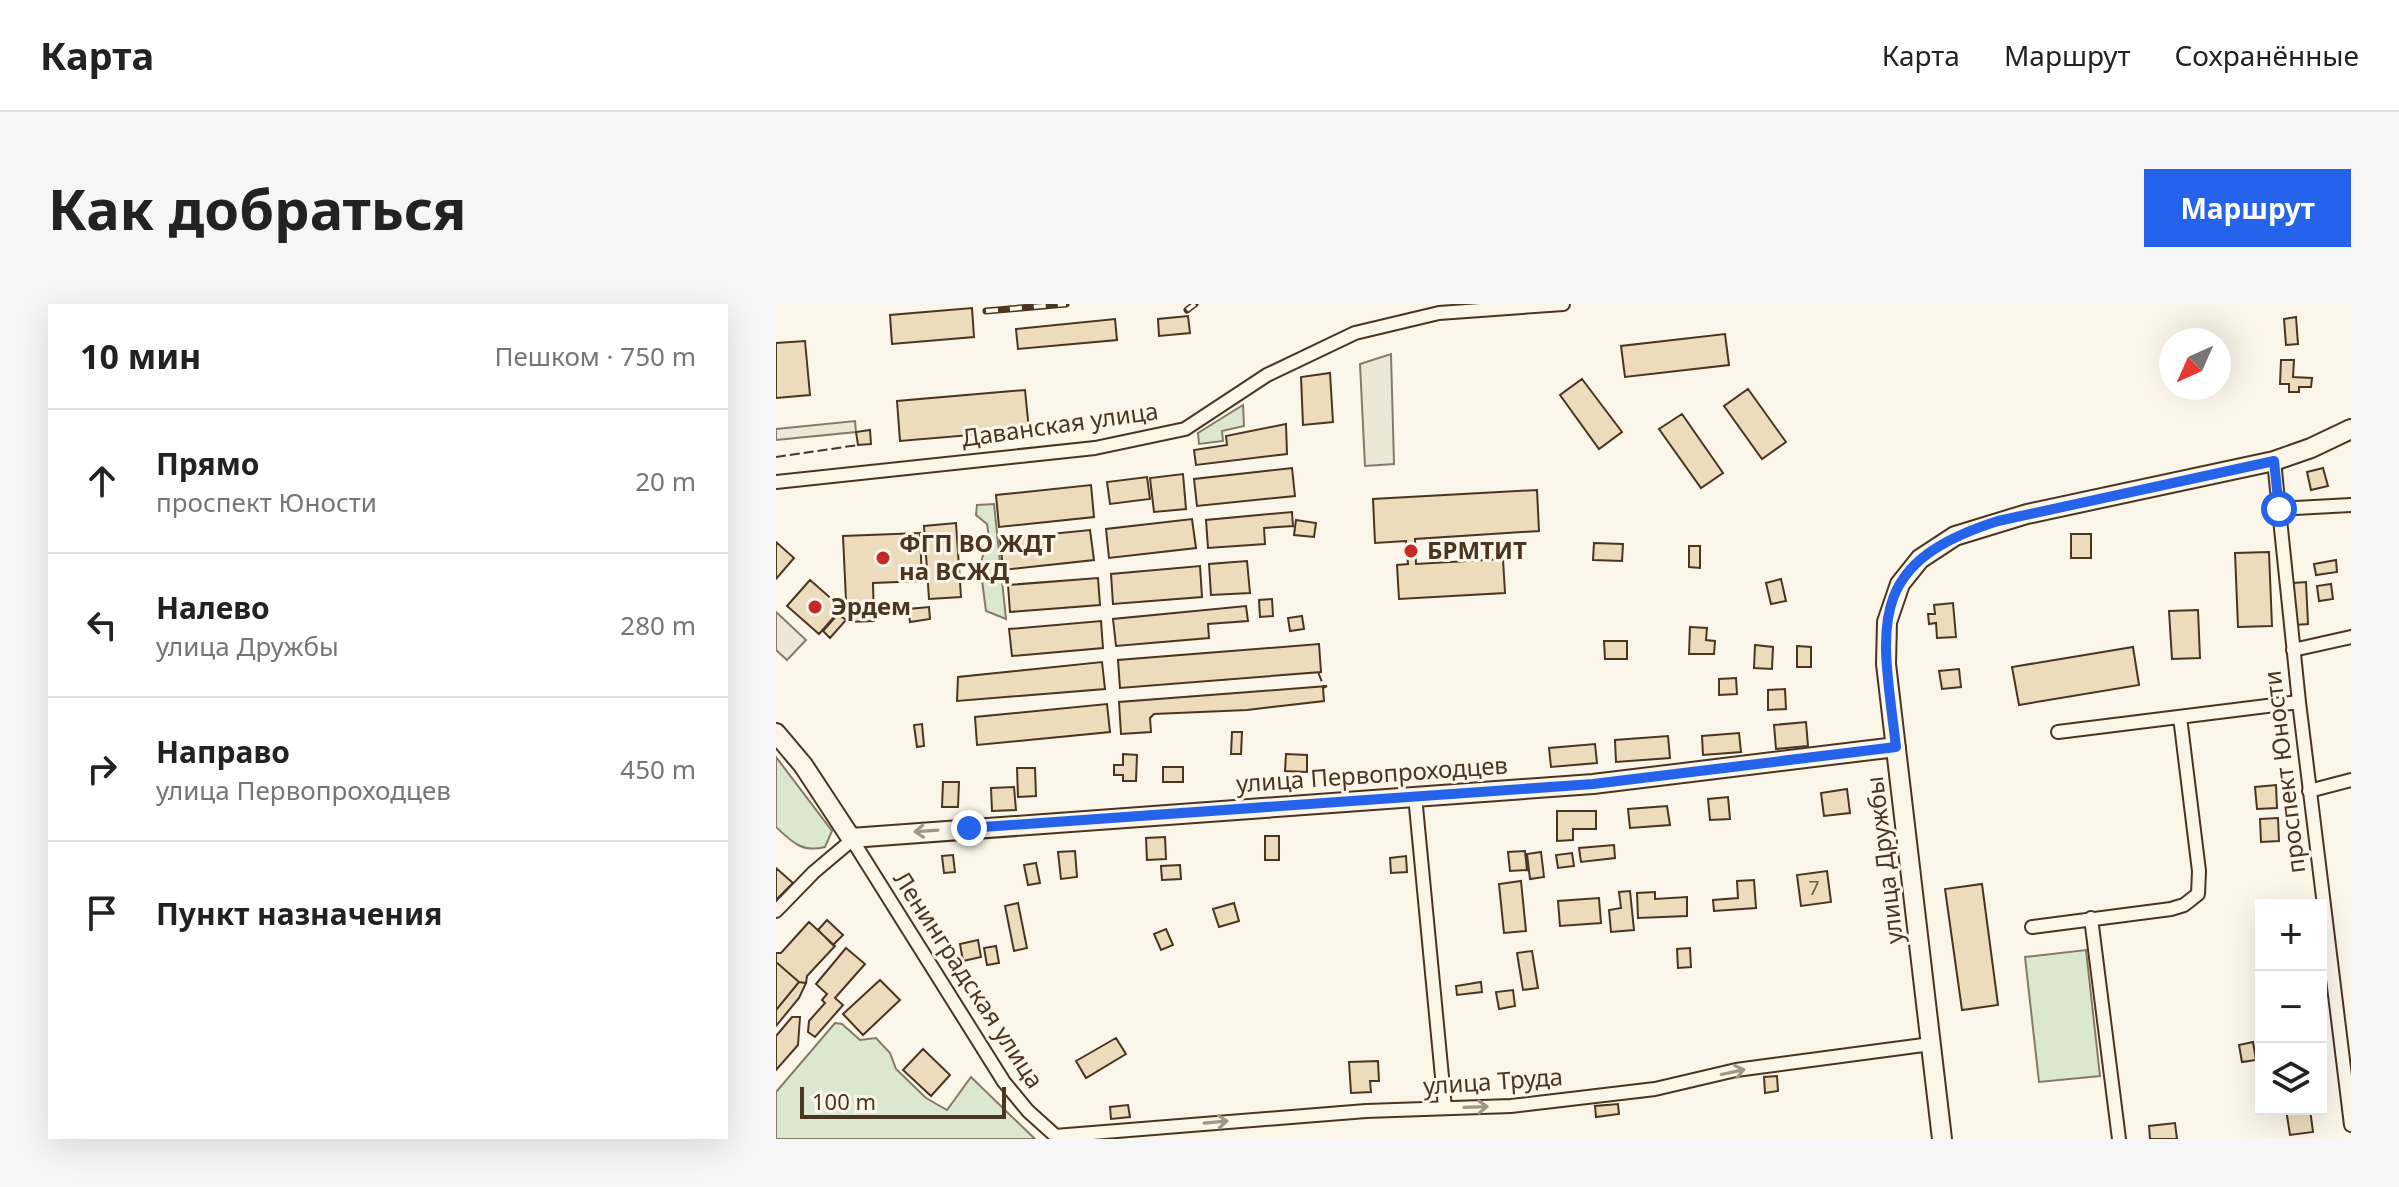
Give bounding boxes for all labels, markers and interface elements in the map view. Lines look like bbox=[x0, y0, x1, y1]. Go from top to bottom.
text: Карта bbox=[40, 29, 154, 81]
text: Карта bbox=[1882, 36, 1960, 74]
text: Маршрут bbox=[2004, 36, 2130, 74]
text: Сохранённые bbox=[2174, 36, 2359, 74]
button: Маршрут bbox=[2144, 169, 2351, 247]
text: Как добраться bbox=[48, 170, 467, 246]
north arrow bbox=[2159, 328, 2231, 400]
text: 10 мин bbox=[80, 333, 201, 379]
text: Пешком · 750 m bbox=[494, 338, 696, 374]
street label: Даванская улица bbox=[959, 393, 1160, 454]
text: Прямо bbox=[156, 443, 260, 484]
icon: ahead bbox=[80, 459, 124, 503]
text: 20 m bbox=[635, 463, 696, 499]
text: проспект Юности bbox=[156, 484, 377, 520]
route start bbox=[2261, 491, 2297, 527]
place label: ФГП ВО ЖДТ на ВСЖД bbox=[899, 526, 1056, 587]
place label: БРМТИТ bbox=[1427, 533, 1527, 566]
marker: БРМТИТ bbox=[1402, 542, 1420, 560]
marker: ФГП ВО ЖДТ на ВСЖД bbox=[874, 549, 892, 567]
text: Налево bbox=[156, 587, 270, 628]
place label: Эрдем bbox=[831, 589, 911, 622]
marker: Эрдем bbox=[806, 598, 824, 616]
icon: left bbox=[80, 603, 124, 647]
text: 280 m bbox=[620, 607, 696, 643]
text: улица Дружбы bbox=[156, 628, 339, 664]
street label: проспект Юности bbox=[2255, 669, 2312, 875]
text: Направо bbox=[156, 731, 290, 772]
icon: right bbox=[80, 747, 124, 791]
street label: улица Первопроходцев bbox=[1235, 748, 1509, 799]
text: 450 m bbox=[620, 751, 696, 787]
text: улица Первопроходцев bbox=[156, 772, 451, 808]
street label: улица Дружбы bbox=[1857, 774, 1910, 946]
route end bbox=[951, 810, 987, 846]
one-way arrow bbox=[913, 824, 940, 839]
street label: Ленинградская улица bbox=[887, 864, 1052, 1094]
house number: 7 bbox=[1808, 874, 1820, 901]
icon: arrive bbox=[80, 891, 124, 935]
text: Пункт назначения bbox=[156, 893, 442, 934]
map controls bbox=[2255, 899, 2327, 1115]
button: + bbox=[2255, 899, 2327, 971]
button: − bbox=[2255, 971, 2327, 1043]
button: layers bbox=[2255, 1043, 2327, 1115]
street label: улица Труда bbox=[1422, 1059, 1564, 1102]
one-way arrow bbox=[1719, 1064, 1745, 1079]
scale bar bbox=[800, 1083, 1006, 1119]
text: 100 m bbox=[812, 1086, 876, 1116]
one-way arrow bbox=[1462, 1099, 1489, 1115]
one-way arrow bbox=[1202, 1114, 1229, 1129]

